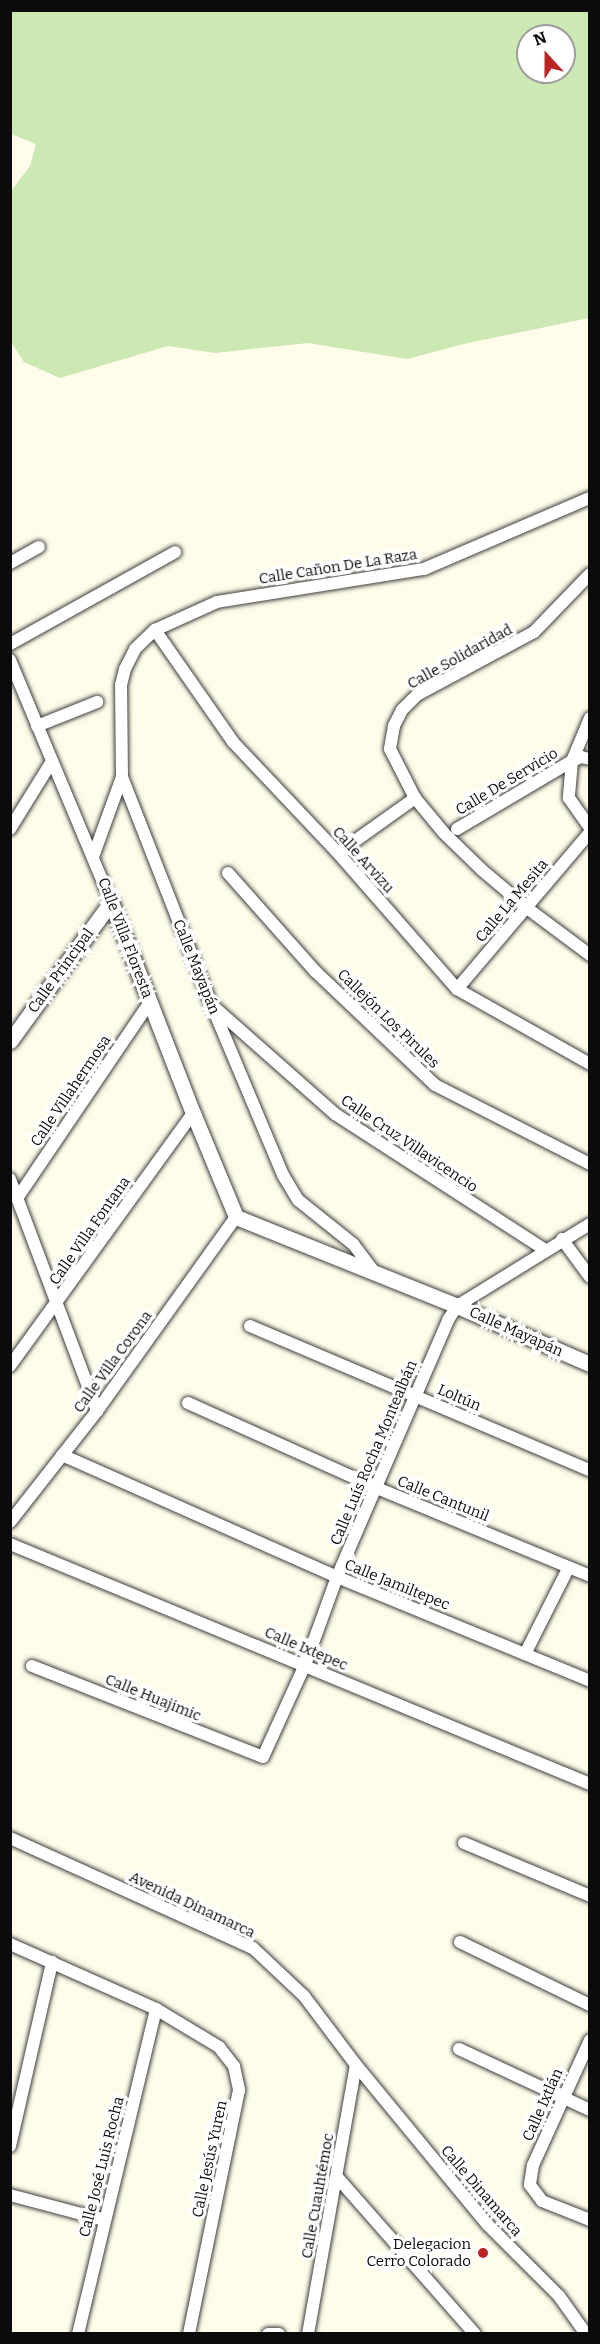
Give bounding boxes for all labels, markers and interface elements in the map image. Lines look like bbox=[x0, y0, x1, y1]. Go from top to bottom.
north arrow bbox=[516, 24, 576, 84]
text: N bbox=[531, 28, 549, 50]
street label: Calle Cañon De La Raza bbox=[258, 546, 418, 588]
street label: Calle Solidaridad bbox=[404, 621, 516, 693]
street label: Calle De Servicio bbox=[453, 744, 561, 820]
street label: Calle Arvizu bbox=[328, 823, 398, 897]
street label: Calle La Mesita bbox=[472, 856, 552, 946]
street label: Calle Villa Floresta bbox=[94, 875, 156, 1001]
street label: Calle Mayapán bbox=[169, 917, 223, 1017]
street label: Calle Principal bbox=[24, 925, 98, 1017]
street label: Callejón Los Pirules bbox=[333, 966, 443, 1072]
street label: Calle Villahermosa bbox=[27, 1032, 115, 1150]
street label: Calle Cruz Villavicencio bbox=[337, 1092, 481, 1196]
street label: Calle Villa Fontana bbox=[46, 1173, 134, 1289]
street label: Calle Mayapán bbox=[466, 1303, 566, 1361]
street label: Calle Villa Corona bbox=[70, 1307, 156, 1417]
street label: Calle Luís Rocha Montealbán bbox=[327, 1358, 421, 1548]
street label: Loltún bbox=[435, 1381, 483, 1415]
street label: Calle Cantunil bbox=[394, 1472, 492, 1526]
street label: Calle Jamiltepec bbox=[342, 1556, 452, 1614]
street label: Calle Ixtepec bbox=[262, 1623, 350, 1675]
street label: Calle Huajimic bbox=[102, 1671, 204, 1725]
street label: Avenida Dinamarca bbox=[126, 1868, 258, 1942]
street label: Calle Ixtlán bbox=[519, 2066, 567, 2144]
street label: Calle José Luis Rocha bbox=[76, 2095, 128, 2239]
street label: Calle Jesús Yuren bbox=[189, 2099, 231, 2219]
street label: Calle Cuauhtémoc bbox=[298, 2132, 338, 2260]
street label: Calle Dinamarca bbox=[437, 2142, 525, 2240]
place label: Delegacion Cerro Colorado bbox=[366, 2235, 471, 2270]
marker: Delegacion Cerro Colorado bbox=[476, 2246, 490, 2260]

